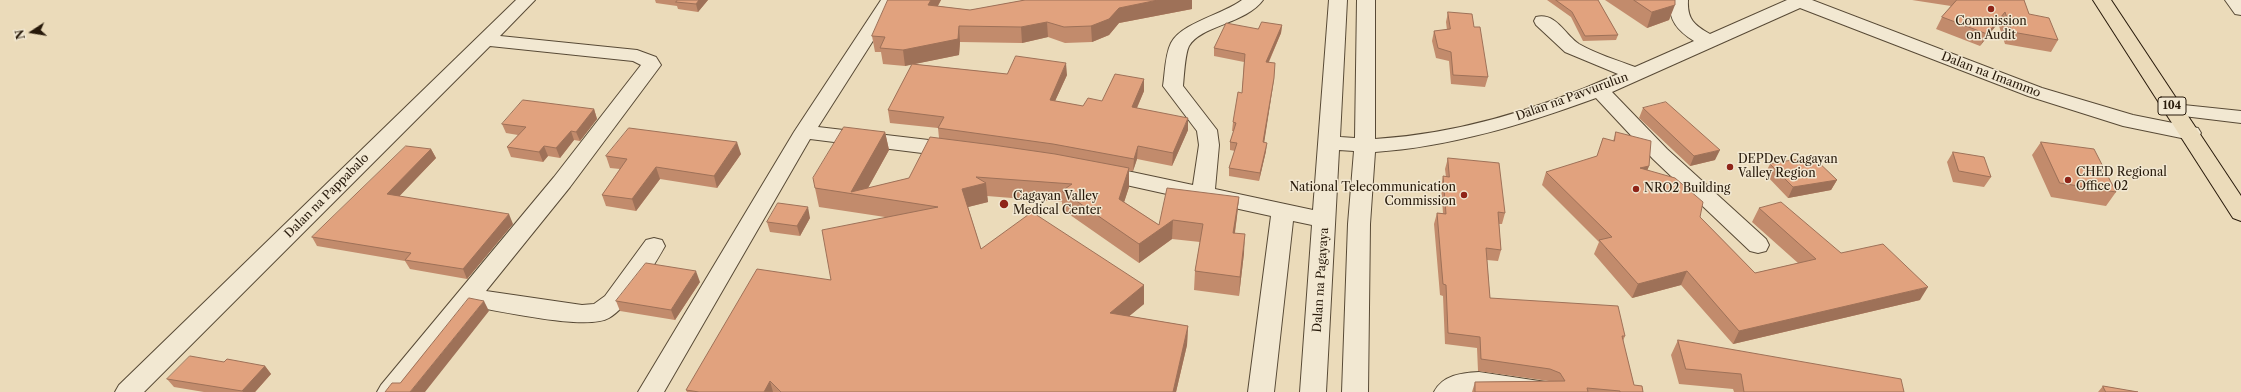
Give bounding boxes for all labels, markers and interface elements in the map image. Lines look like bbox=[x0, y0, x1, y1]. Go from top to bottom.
marker: Commission on Audit bbox=[1986, 4, 1996, 14]
north arrow bbox=[12, 12, 52, 52]
place label: Commission on Audit bbox=[1955, 15, 2027, 43]
text: N bbox=[12, 28, 28, 41]
street label: Dalan na Imammo bbox=[1939, 49, 2043, 101]
street label: Dalan na Pavvurulun bbox=[1514, 70, 1630, 124]
road number: 104 bbox=[2158, 97, 2186, 115]
street label: Dalan na Pappabalo bbox=[282, 151, 372, 241]
place label: DEPDev Cagayan Valley Region bbox=[1738, 153, 1838, 181]
marker: DEPDev Cagayan Valley Region bbox=[1725, 162, 1735, 172]
place label: CHED Regional Office 02 bbox=[2076, 166, 2167, 194]
marker: CHED Regional Office 02 bbox=[2063, 175, 2073, 185]
place label: National Telecommunication Commission bbox=[1289, 181, 1456, 209]
place label: NRO2 Building bbox=[1644, 182, 1730, 196]
marker: NRO2 Building bbox=[1631, 184, 1641, 194]
place label: Cagayan Valley Medical Center bbox=[1013, 190, 1101, 218]
marker: National Telecommunication Commission bbox=[1459, 190, 1469, 200]
marker: Cagayan Valley Medical Center bbox=[998, 198, 1010, 210]
street label: Dalan na Pagayaya bbox=[1310, 227, 1332, 333]

